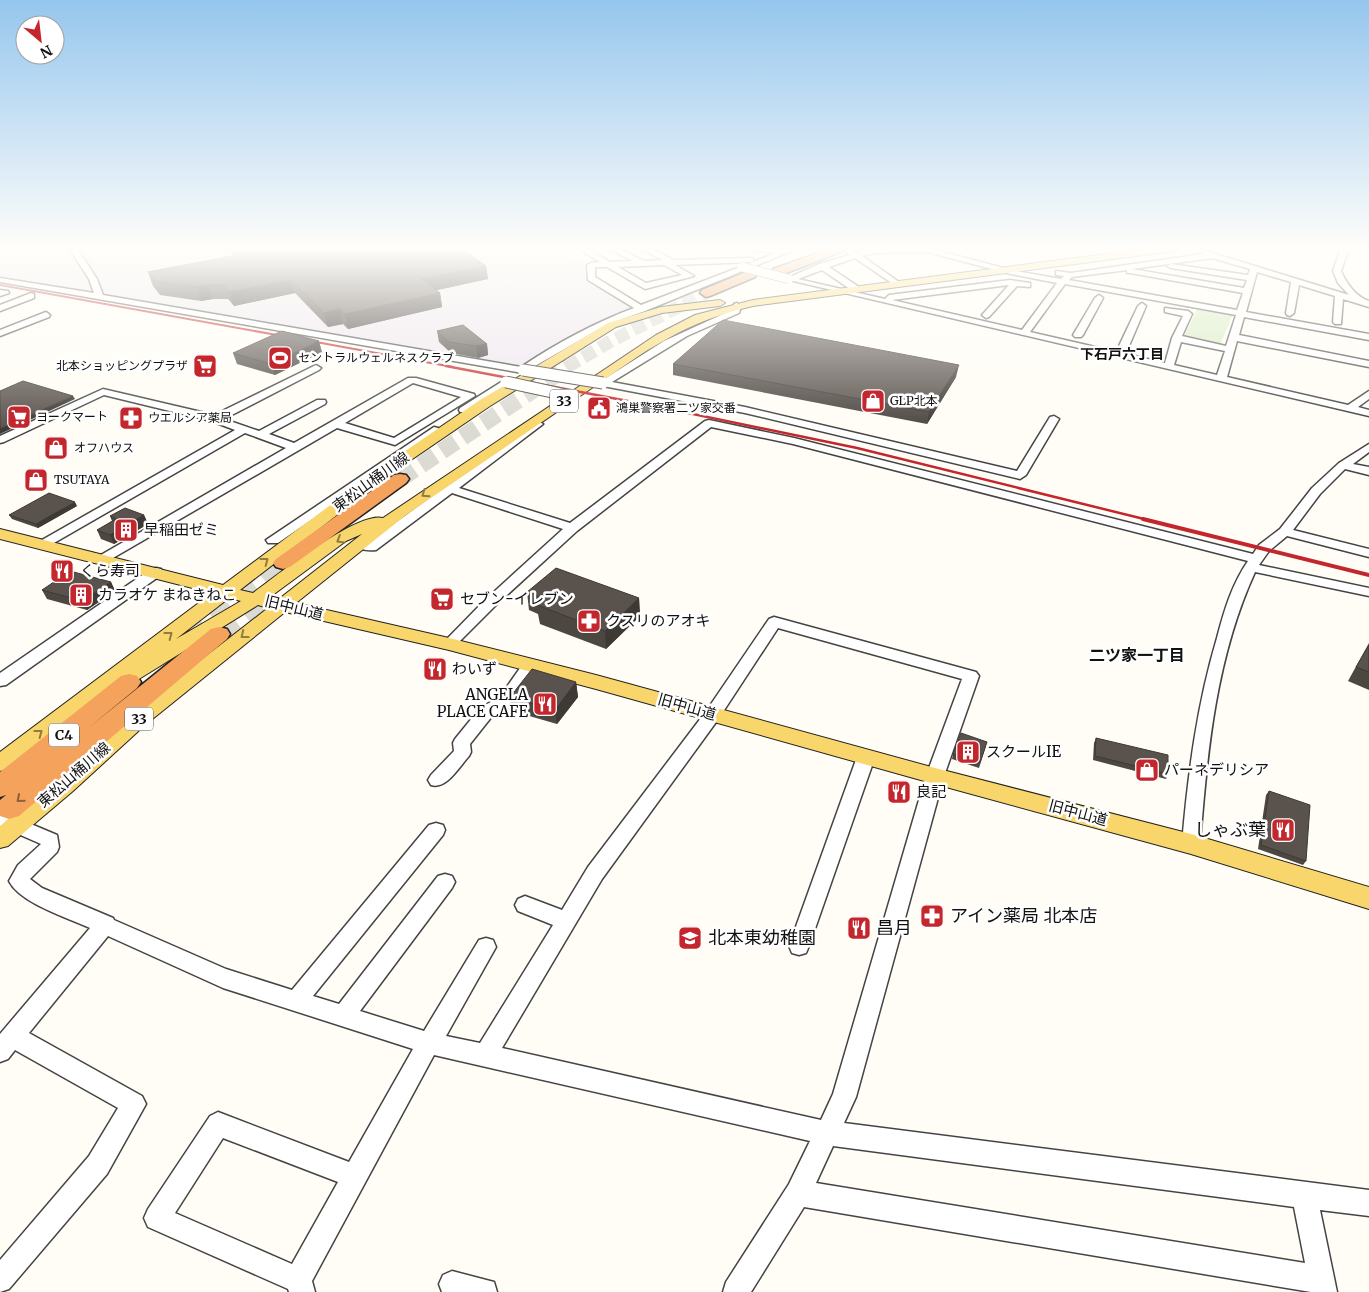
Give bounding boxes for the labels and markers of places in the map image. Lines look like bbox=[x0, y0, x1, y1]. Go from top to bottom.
sports icon: セントラルウェルネスクラブ bbox=[267, 345, 293, 371]
place label: セントラルウェルネスクラブ bbox=[298, 350, 454, 365]
supermarket icon: 北本ショッピングプラザ bbox=[192, 353, 218, 379]
place label: 北本ショッピングプラザ bbox=[56, 358, 188, 373]
shop icon: GLP北本 bbox=[860, 388, 886, 414]
place label: GLP北本 bbox=[890, 393, 938, 408]
public building icon: 鴻巣警察署二ツ家交番 bbox=[586, 395, 612, 421]
place label: 鴻巣警察署二ツ家交番 bbox=[616, 400, 736, 415]
supermarket icon: ヨークマート bbox=[6, 404, 32, 430]
pharmacy icon: ウエルシア薬局 bbox=[118, 405, 144, 431]
place label: ヨークマート bbox=[36, 409, 108, 424]
place label: ウエルシア薬局 bbox=[148, 410, 232, 425]
shop icon: オフハウス bbox=[43, 435, 69, 461]
place label: オフハウス bbox=[74, 440, 134, 455]
shop icon: TSUTAYA bbox=[23, 467, 49, 493]
place label: TSUTAYA bbox=[54, 472, 110, 487]
building icon: 早稲田ゼミ bbox=[113, 517, 139, 543]
place label: 早稲田ゼミ bbox=[144, 520, 219, 539]
restaurant icon: くら寿司 bbox=[49, 558, 75, 584]
place label: くら寿司 bbox=[80, 561, 140, 580]
building icon: カラオケ まねきねこ bbox=[68, 582, 94, 608]
place label: カラオケ まねきねこ bbox=[98, 585, 237, 604]
supermarket icon: セブン-イレブン bbox=[429, 586, 455, 612]
place label: セブン-イレブン bbox=[460, 589, 574, 608]
pharmacy icon: クスリのアオキ bbox=[576, 608, 602, 634]
place label: クスリのアオキ bbox=[606, 611, 711, 630]
restaurant icon: わいず bbox=[422, 656, 448, 682]
place label: わいず bbox=[452, 659, 497, 678]
place label: ANGELA PLACE CAFE bbox=[437, 685, 528, 721]
restaurant icon: ANGELA PLACE CAFE bbox=[532, 691, 558, 717]
building icon: スクールIE bbox=[955, 739, 981, 765]
place label: スクールIE bbox=[986, 742, 1062, 761]
shop icon: パーネデリシア bbox=[1134, 757, 1160, 783]
place label: パーネデリシア bbox=[1164, 760, 1269, 779]
restaurant icon: 良記 bbox=[886, 779, 912, 805]
place label: 良記 bbox=[916, 782, 946, 801]
restaurant icon: しゃぶ葉 bbox=[1270, 817, 1296, 843]
place label: しゃぶ葉 bbox=[1194, 818, 1266, 841]
pharmacy icon: アイン薬局 北本店 bbox=[919, 903, 945, 929]
place label: アイン薬局 北本店 bbox=[950, 904, 1097, 927]
restaurant icon: 昌月 bbox=[846, 915, 872, 941]
place label: 昌月 bbox=[876, 916, 912, 939]
school or university icon: 北本東幼稚園 bbox=[677, 925, 703, 951]
place label: 北本東幼稚園 bbox=[708, 926, 816, 949]

